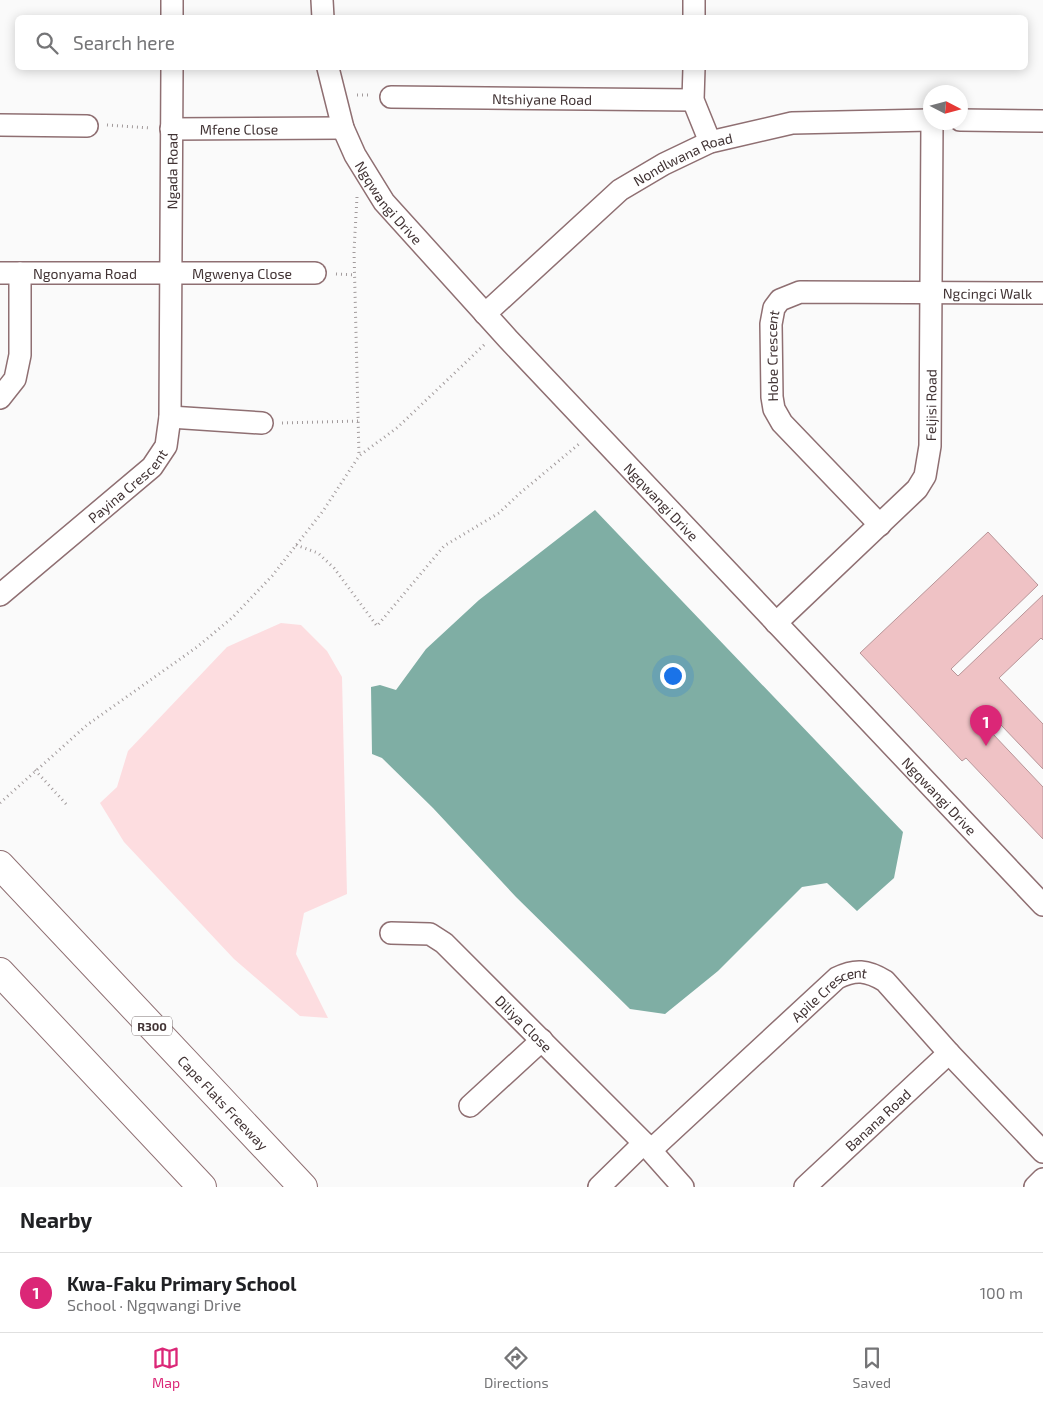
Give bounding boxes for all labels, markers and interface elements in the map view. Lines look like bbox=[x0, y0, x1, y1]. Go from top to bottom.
search box bbox=[15, 15, 1028, 70]
icon: search bbox=[33, 29, 61, 57]
text: Search here bbox=[73, 31, 175, 54]
north arrow bbox=[923, 85, 968, 130]
street label: Ntshiyane Road bbox=[492, 90, 592, 107]
street label: Mfene Close bbox=[200, 120, 278, 137]
street label: Nondlwana Road bbox=[630, 129, 734, 189]
street label: Ngada Road bbox=[163, 133, 180, 209]
street label: Ngqwangi Drive bbox=[352, 158, 426, 248]
street label: Ngonyama Road bbox=[33, 265, 137, 282]
street label: Mgwenya Close bbox=[192, 265, 292, 282]
street label: Ngcingci Walk bbox=[943, 284, 1032, 301]
street label: Hobe Crescent bbox=[762, 309, 782, 402]
street label: Feljisi Road bbox=[922, 369, 939, 441]
street label: Payina Crescent bbox=[84, 446, 170, 526]
street label: Ngqwangi Drive bbox=[621, 459, 702, 544]
your location bbox=[660, 663, 686, 689]
pin: 1 bbox=[970, 705, 1002, 746]
street label: Ngqwangi Drive bbox=[899, 753, 981, 838]
street label: Apile Crescent bbox=[787, 963, 868, 1025]
street label: Diliya Close bbox=[492, 991, 556, 1055]
road number: R300 bbox=[132, 1016, 172, 1036]
street label: Cape Flats Freeway bbox=[175, 1051, 272, 1154]
street label: Banana Road bbox=[841, 1085, 914, 1154]
text: Nearby bbox=[20, 1207, 92, 1232]
text: Kwa-Faku Primary School bbox=[67, 1272, 296, 1295]
text: 1 bbox=[33, 1283, 39, 1302]
text: 100 m bbox=[980, 1283, 1023, 1302]
text: School · Ngqwangi Drive bbox=[67, 1295, 241, 1314]
tab: Map bbox=[152, 1344, 180, 1391]
tab: Directions bbox=[484, 1344, 549, 1391]
tab: Saved bbox=[853, 1344, 891, 1391]

